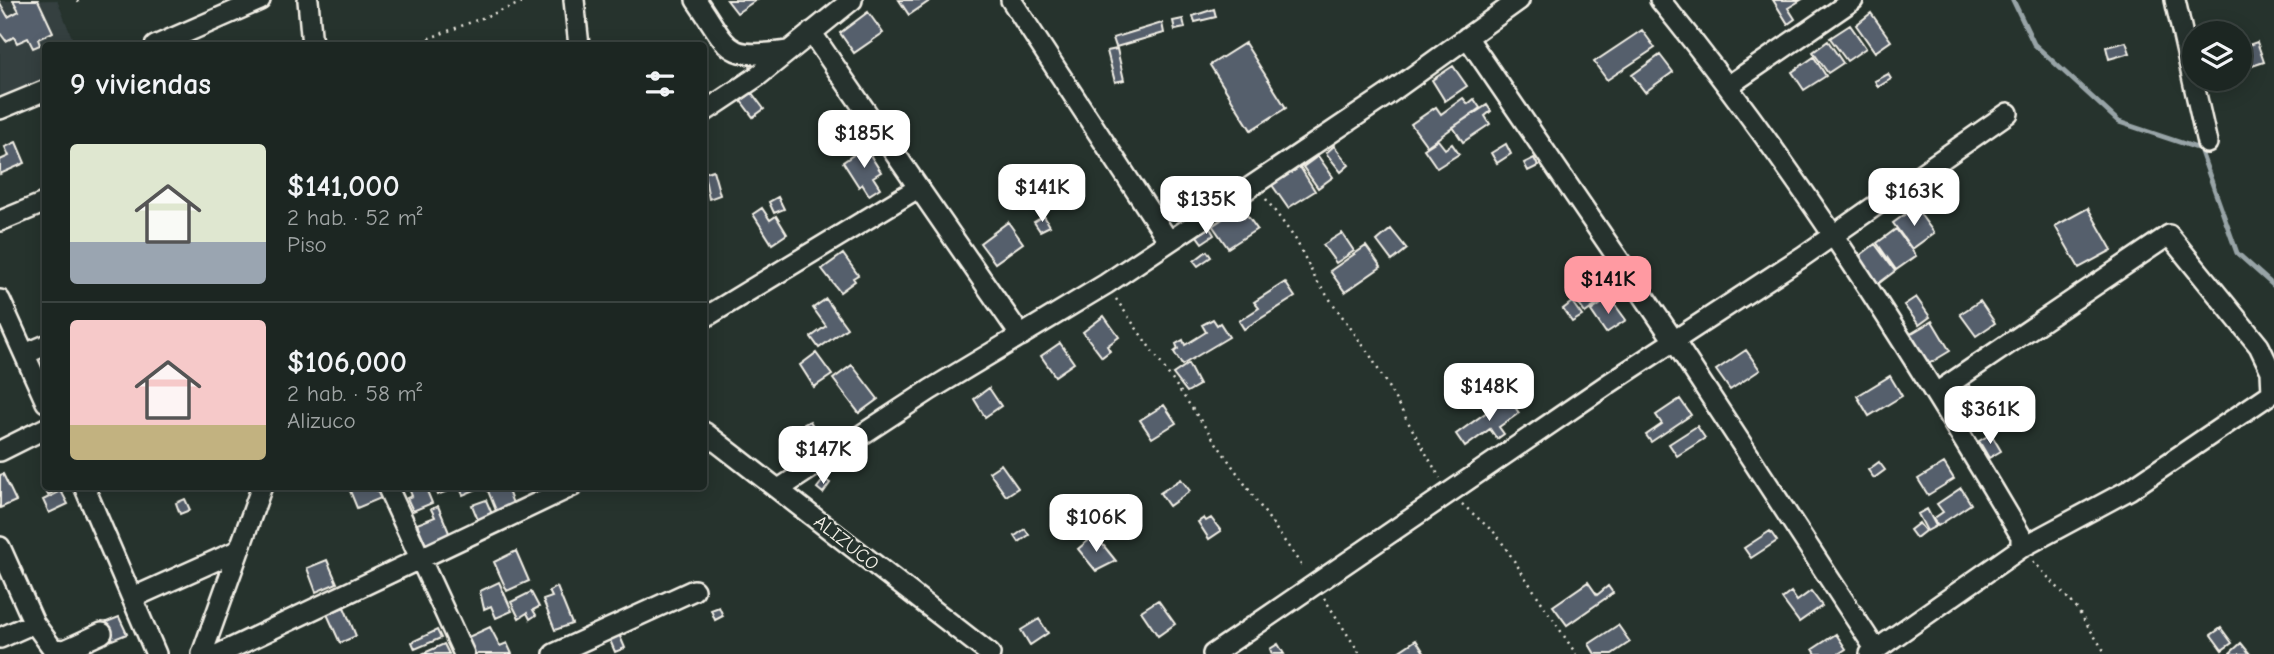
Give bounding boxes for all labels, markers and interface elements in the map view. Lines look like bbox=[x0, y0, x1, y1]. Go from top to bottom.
map controls bbox=[2182, 21, 2252, 91]
button: layers bbox=[2182, 21, 2252, 91]
icon: filters bbox=[641, 65, 679, 103]
text: 9 viviendas bbox=[70, 67, 211, 102]
pin: $185K bbox=[815, 110, 913, 170]
text: $185K bbox=[834, 119, 894, 146]
pin: $141K bbox=[993, 164, 1091, 224]
pin: $163K bbox=[1865, 168, 1963, 228]
text: $141,000 bbox=[287, 169, 400, 204]
icon: home bbox=[126, 172, 210, 256]
text: $141K bbox=[1014, 173, 1070, 200]
pin: $135K bbox=[1157, 176, 1255, 236]
text: $163K bbox=[1884, 177, 1944, 204]
text: $135K bbox=[1176, 185, 1236, 212]
text: 2 hab. · 52 m² bbox=[287, 204, 423, 231]
text: Piso bbox=[287, 231, 327, 258]
pin: $141K bbox=[1559, 256, 1657, 316]
text: $141K bbox=[1580, 265, 1636, 292]
text: $106,000 bbox=[287, 345, 407, 380]
icon: home bbox=[126, 348, 210, 432]
pin: $148K bbox=[1440, 364, 1538, 423]
text: $148K bbox=[1460, 372, 1518, 399]
text: 2 hab. · 58 m² bbox=[287, 380, 422, 407]
pin: $361K bbox=[1941, 386, 2039, 446]
text: $361K bbox=[1960, 395, 2020, 422]
text: Alizuco bbox=[287, 407, 356, 434]
pin: $147K bbox=[774, 426, 872, 486]
text: $147K bbox=[795, 435, 851, 462]
pin: $106K bbox=[1047, 494, 1145, 554]
text: $106K bbox=[1065, 503, 1127, 530]
street label: ALIZUCO bbox=[810, 511, 883, 575]

